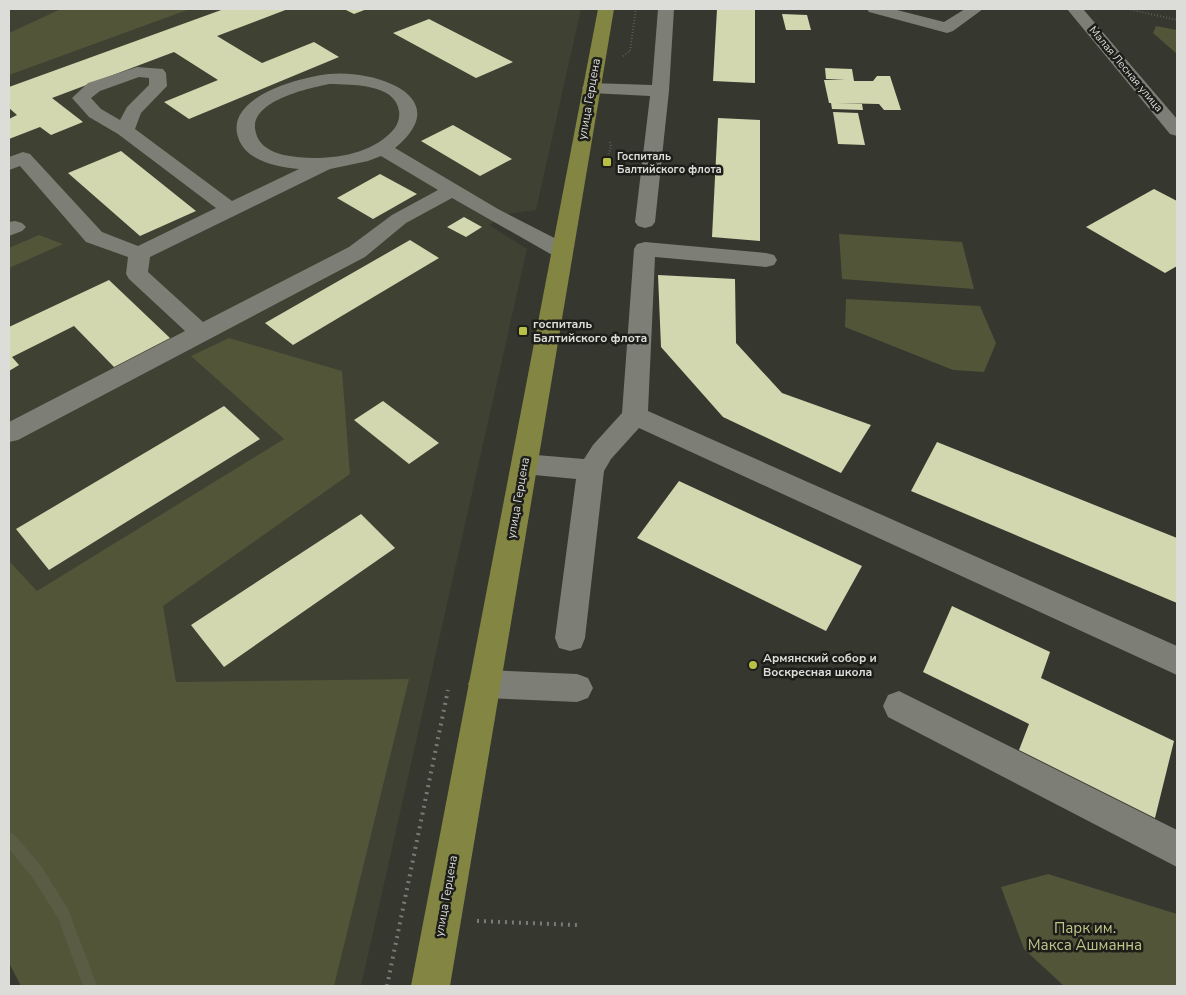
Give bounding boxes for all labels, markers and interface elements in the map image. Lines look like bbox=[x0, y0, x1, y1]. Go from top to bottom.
street label: Малая Лесная улица bbox=[1086, 23, 1166, 115]
street label: улица Герцена bbox=[574, 57, 604, 141]
place label: Госпиталь Балтийского флота bbox=[617, 149, 722, 177]
marker: Госпиталь Балтийского флота bbox=[601, 156, 613, 168]
place label: госпиталь Балтийского флота bbox=[533, 316, 647, 346]
marker: госпиталь Балтийского флота bbox=[517, 325, 529, 337]
street label: улица Герцена bbox=[503, 456, 533, 540]
place label: Армянский собор и Воскресная школа bbox=[763, 650, 877, 680]
marker: Армянский собор и Воскресная школа bbox=[747, 659, 759, 671]
street label: улица Герцена bbox=[431, 854, 461, 938]
park label: Парк им. Макса Ашманна bbox=[1028, 918, 1142, 955]

